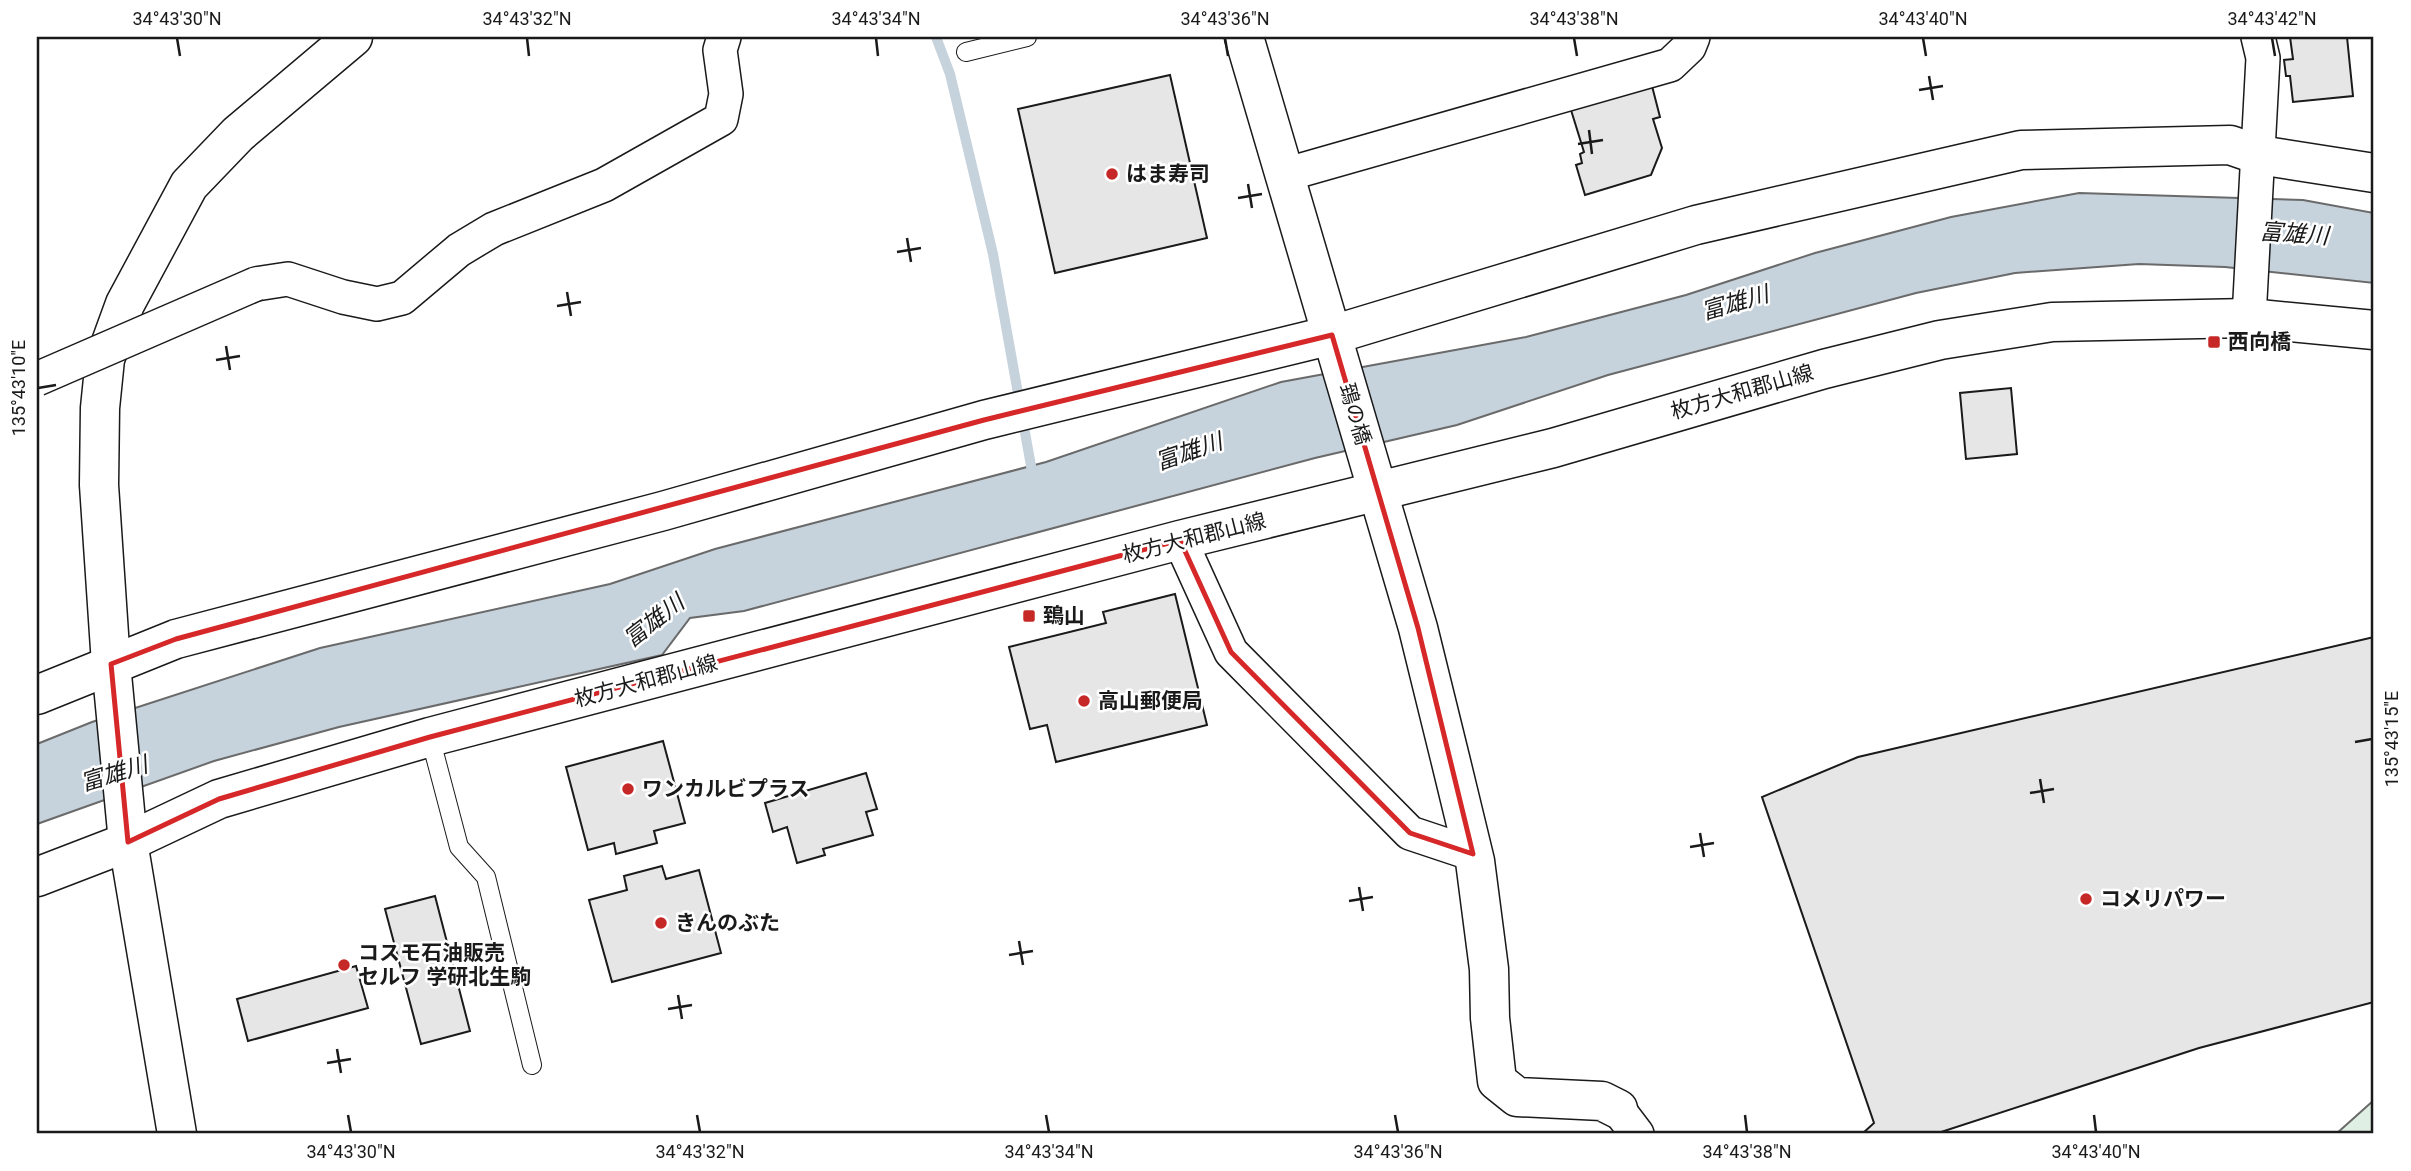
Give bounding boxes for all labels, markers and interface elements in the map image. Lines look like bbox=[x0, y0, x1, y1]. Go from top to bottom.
text: 34°43'30"N bbox=[132, 8, 222, 29]
text: 34°43'32"N bbox=[482, 8, 572, 29]
text: 34°43'34"N bbox=[831, 8, 921, 29]
text: 34°43'36"N bbox=[1180, 8, 1270, 29]
text: 34°43'38"N bbox=[1529, 8, 1619, 29]
text: 34°43'40"N bbox=[1878, 8, 1968, 29]
text: 34°43'42"N bbox=[2227, 8, 2317, 29]
place label: はま寿司 bbox=[1126, 162, 1210, 186]
marker: はま寿司 bbox=[1104, 166, 1120, 182]
water label: 富雄川 bbox=[2259, 218, 2332, 250]
water label: 富雄川 bbox=[1698, 280, 1775, 325]
place label: 西向橋 bbox=[2228, 330, 2291, 354]
marker: 西向橋 bbox=[2206, 334, 2222, 350]
text: 135°43'10"E bbox=[8, 340, 29, 436]
street label: 枚方大和郡山線 bbox=[1668, 360, 1816, 424]
street label: 鵄の橋 bbox=[1335, 380, 1375, 448]
water label: 富雄川 bbox=[1152, 427, 1229, 476]
street label: 枚方大和郡山線 bbox=[1120, 509, 1268, 567]
water label: 富雄川 bbox=[619, 587, 692, 653]
place label: 鵄山 bbox=[1043, 604, 1085, 628]
marker: 鵄山 bbox=[1021, 608, 1037, 624]
street label: 枚方大和郡山線 bbox=[572, 650, 720, 712]
place label: 高山郵便局 bbox=[1098, 689, 1203, 713]
text: 135°43'15"E bbox=[2381, 691, 2402, 787]
marker: 高山郵便局 bbox=[1076, 693, 1092, 709]
water label: 富雄川 bbox=[77, 750, 154, 797]
place label: ワンカルビプラス bbox=[642, 777, 810, 801]
marker: ワンカルビプラス bbox=[620, 781, 636, 797]
place label: コメリパワー bbox=[2100, 887, 2226, 911]
marker: コメリパワー bbox=[2078, 891, 2094, 907]
place label: きんのぶた bbox=[675, 911, 780, 935]
marker: きんのぶた bbox=[653, 915, 669, 931]
place label: コスモ石油販売 セルフ 学研北生駒 bbox=[358, 941, 531, 989]
marker: コスモ石油販売 セルフ 学研北生駒 bbox=[336, 957, 352, 973]
text: 34°43'30"N bbox=[306, 1141, 396, 1162]
text: 34°43'32"N bbox=[655, 1141, 745, 1162]
text: 34°43'34"N bbox=[1004, 1141, 1094, 1162]
text: 34°43'36"N bbox=[1353, 1141, 1443, 1162]
text: 34°43'38"N bbox=[1702, 1141, 1792, 1162]
text: 34°43'40"N bbox=[2051, 1141, 2141, 1162]

